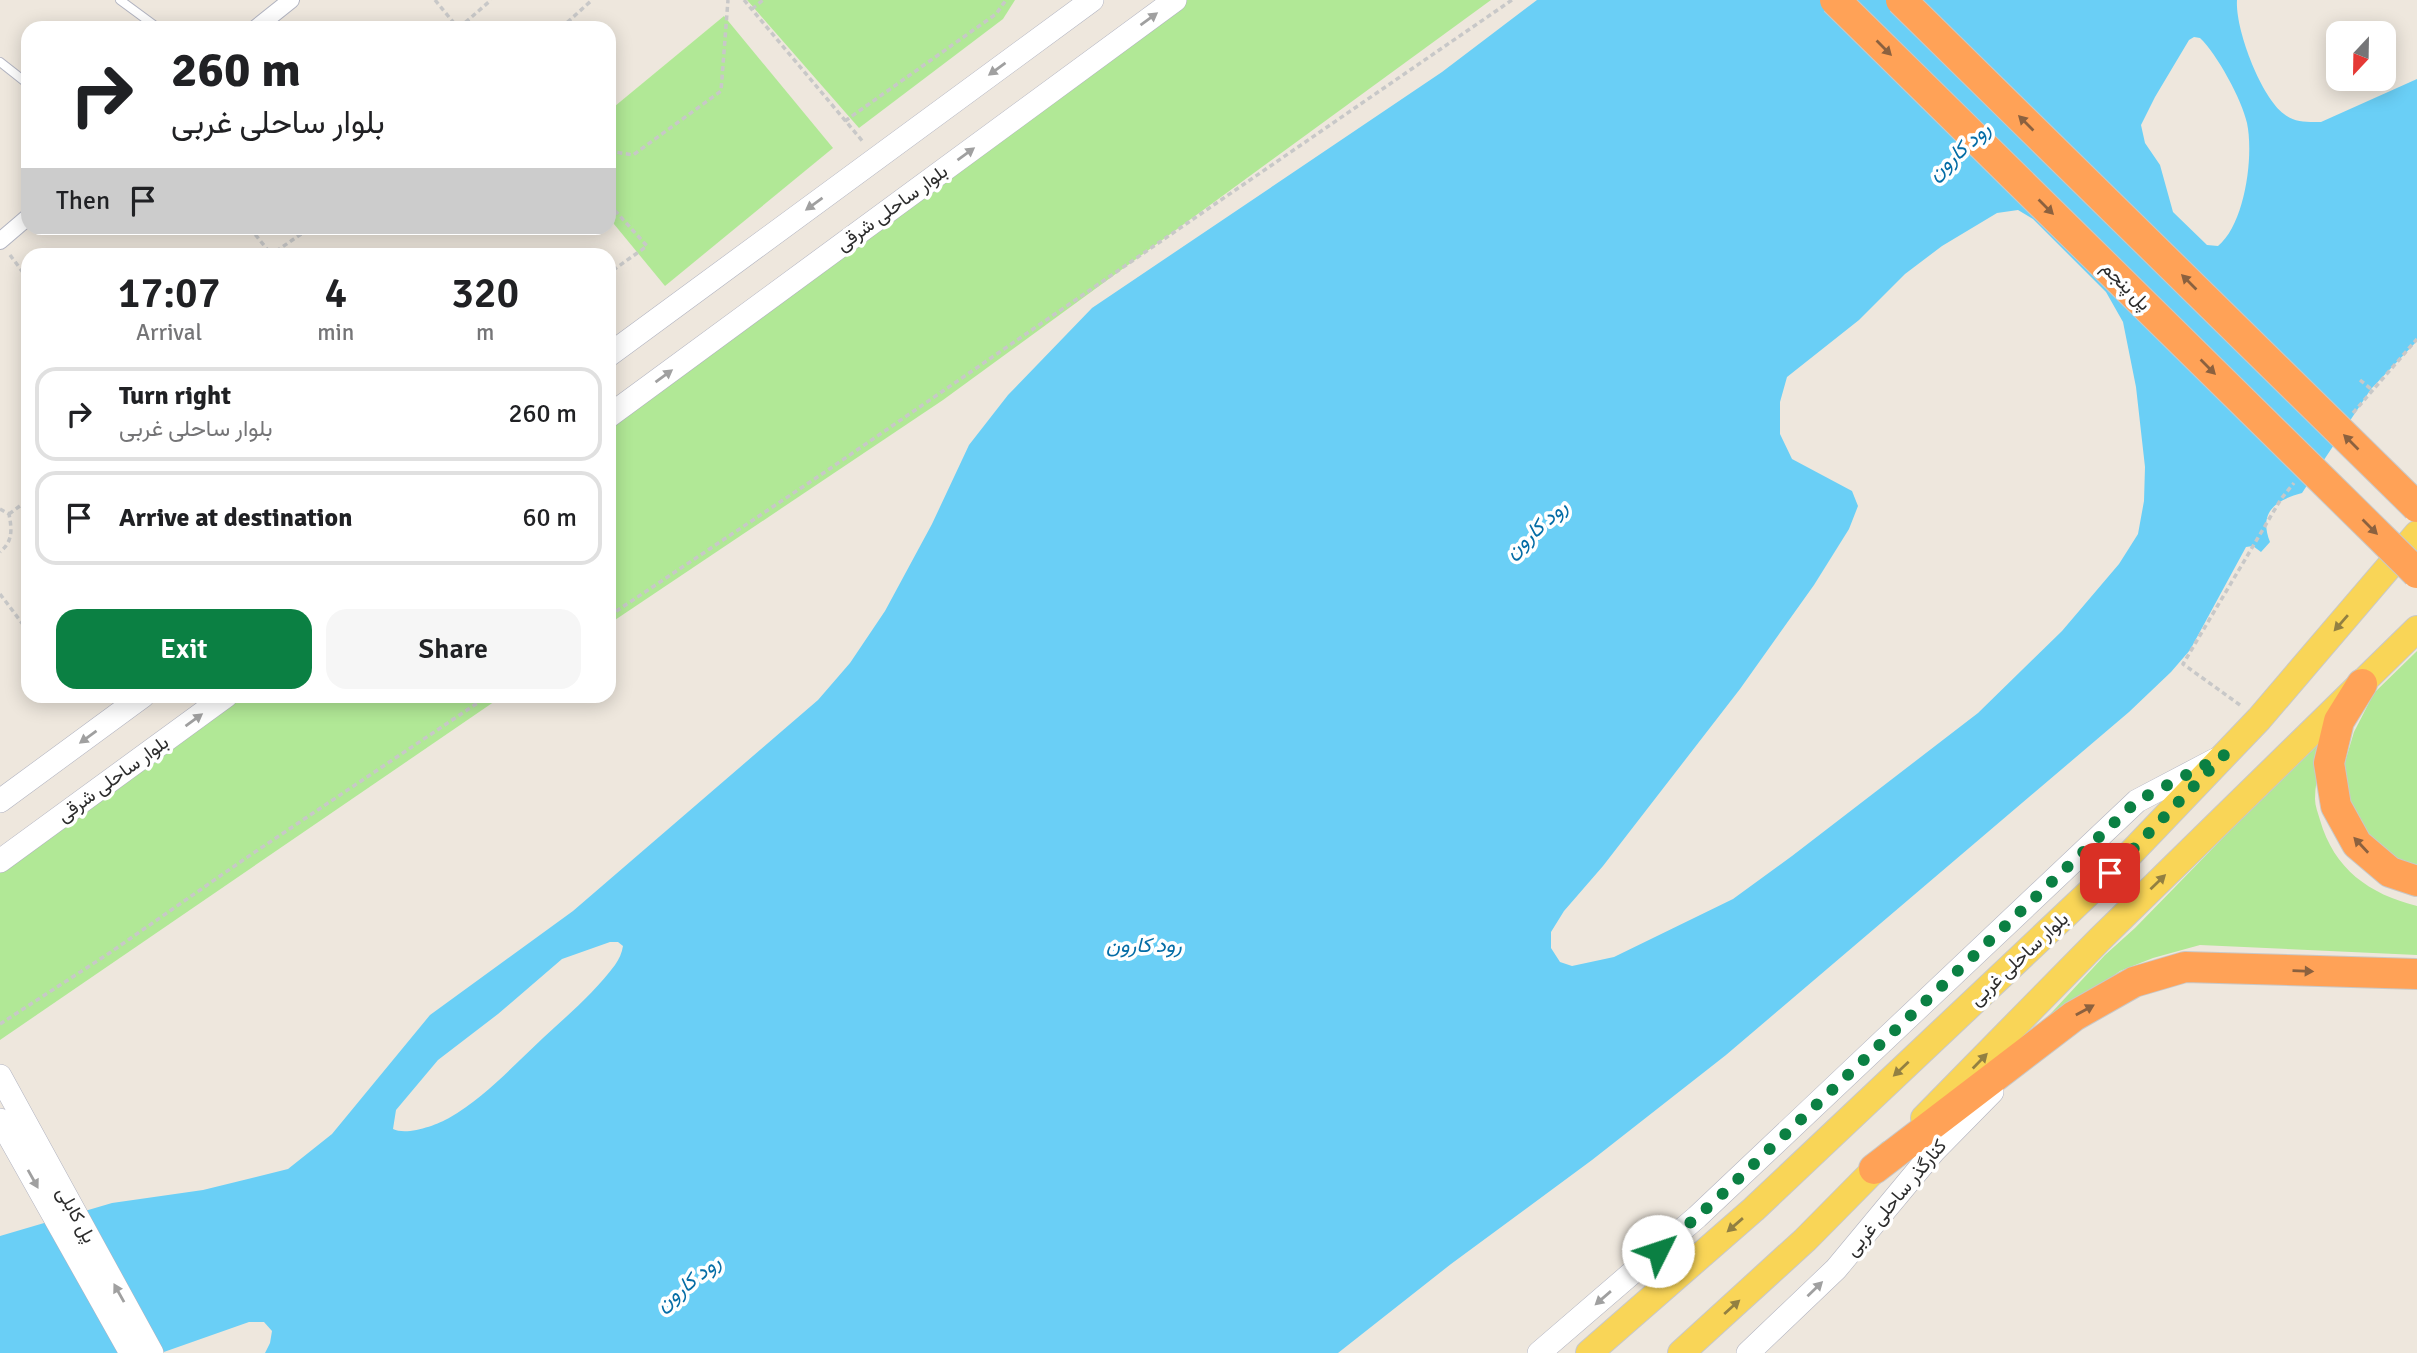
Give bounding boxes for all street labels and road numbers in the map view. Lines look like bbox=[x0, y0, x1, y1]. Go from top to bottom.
street label: بلوار ساحلی شرقی bbox=[831, 159, 953, 257]
street label: پل پنجم bbox=[2095, 256, 2156, 317]
street label: بلوار ساحلی شرقی bbox=[52, 730, 174, 828]
street label: بلوار ساحلی غربی bbox=[1964, 907, 2074, 1011]
street label: کنارگذر ساحلی غربی bbox=[1840, 1135, 1952, 1261]
street label: پل کابلی bbox=[50, 1183, 101, 1248]

